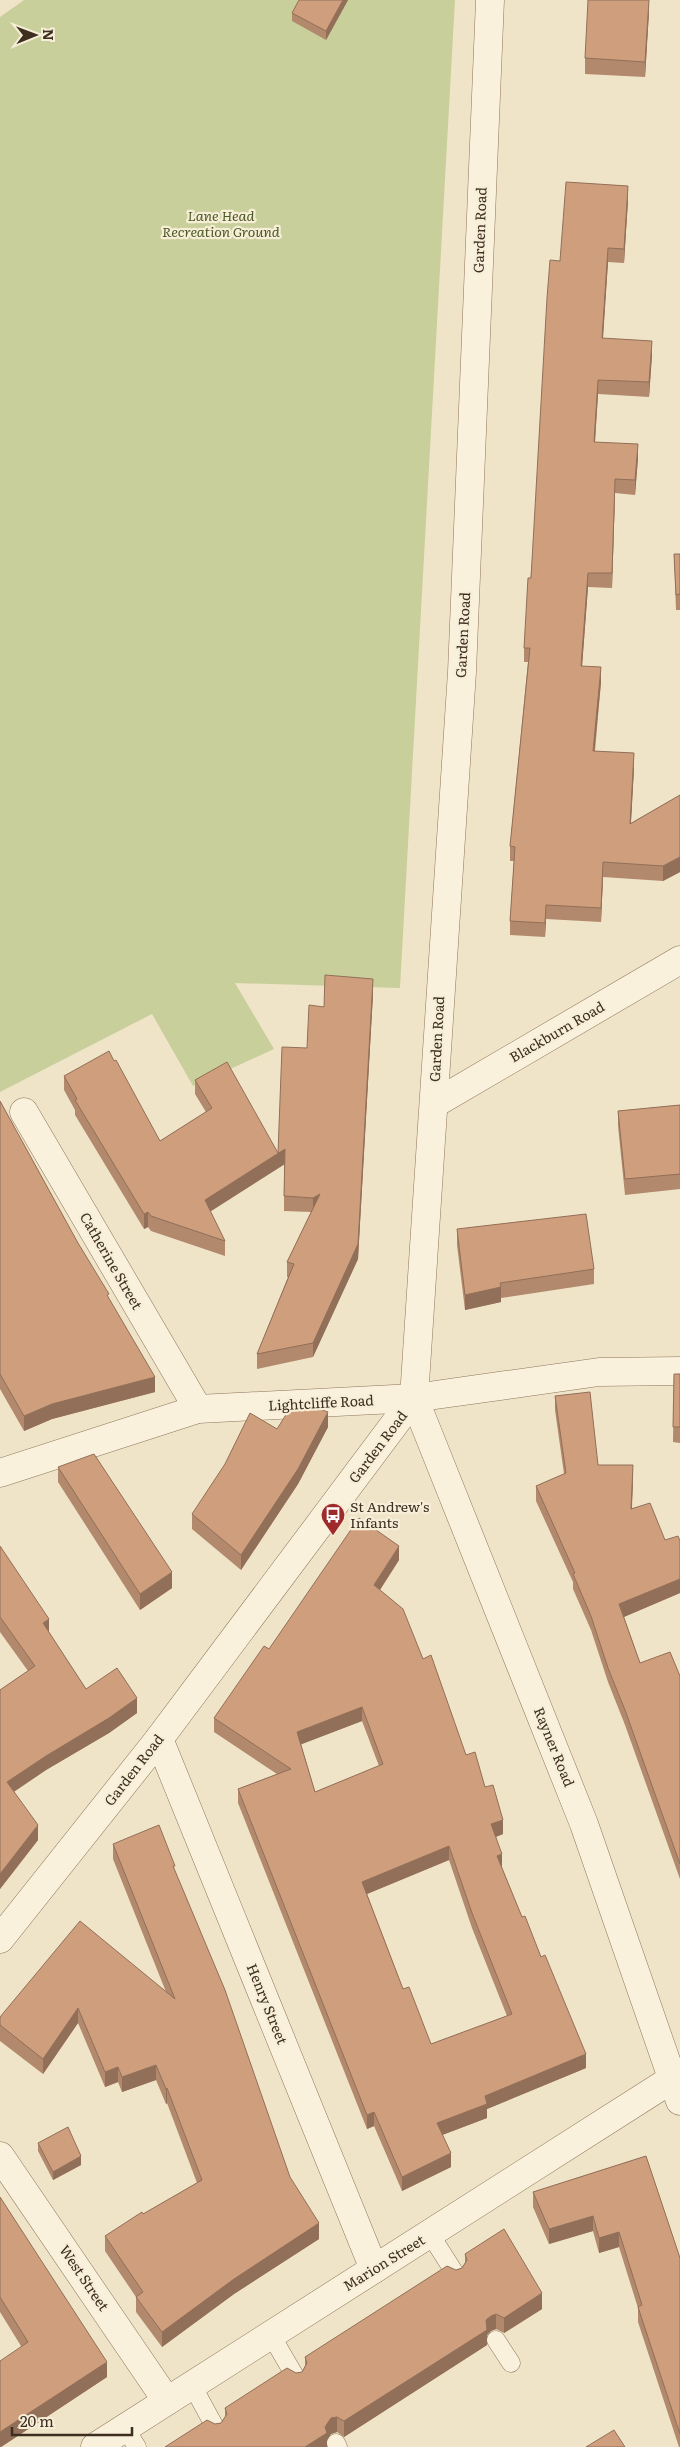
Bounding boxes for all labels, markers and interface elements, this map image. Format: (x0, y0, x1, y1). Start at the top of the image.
north arrow (10, 10, 60, 60)
text: N (39, 29, 59, 41)
street label: Garden Road (468, 186, 491, 273)
park label: Lane Head Recreation Ground (162, 205, 280, 241)
street label: Garden Road (450, 591, 474, 678)
street label: Garden Road (424, 995, 448, 1082)
street label: Blackburn Road (505, 996, 608, 1066)
street label: Catherine Street (76, 1208, 148, 1313)
street label: Lightcliffe Road (268, 1389, 375, 1415)
street label: Garden Road (343, 1406, 411, 1487)
place label: St Andrew's Infants (350, 1496, 429, 1532)
bus stop icon: St Andrew's Infants (320, 1502, 346, 1536)
street label: Rayner Road (530, 1704, 580, 1790)
street label: Garden Road (99, 1729, 168, 1809)
street label: Henry Street (243, 1960, 293, 2047)
street label: Marion Street (339, 2229, 428, 2295)
street label: West Street (55, 2240, 114, 2315)
scale bar (12, 2404, 132, 2436)
text: 20 m (20, 2409, 54, 2432)

